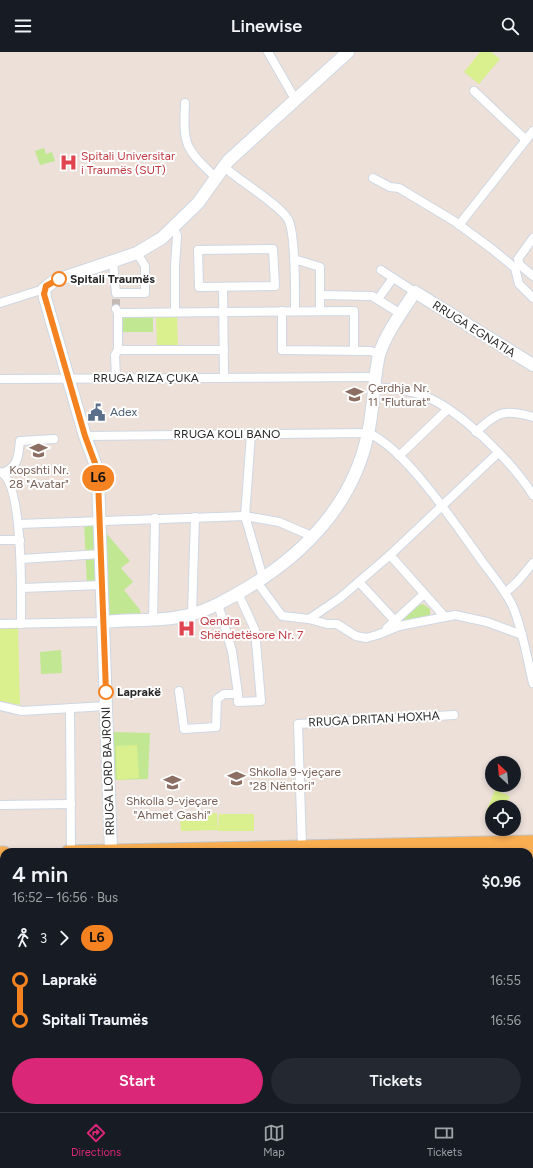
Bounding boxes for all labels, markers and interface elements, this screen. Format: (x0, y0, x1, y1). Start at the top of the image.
icon: menu (12, 15, 34, 37)
text: Linewise (231, 15, 302, 37)
icon: search (499, 15, 521, 37)
place label: Spitali Universitar i Traumës (SUT) (81, 149, 175, 177)
hospital icon: Spitali Universitar i Traumës (SUT) (58, 153, 78, 173)
marker: Spitali Traumës (51, 271, 67, 287)
place label: Spitali Traumës (70, 272, 155, 286)
street label: RRUGA EGNATIA (430, 298, 518, 360)
street label: RRUGA RIZA ÇUKA (93, 371, 199, 385)
place label: Çerdhja Nr. 11 "Fluturat" (368, 381, 431, 409)
school or university icon: Çerdhja Nr. 11 "Fluturat" (345, 385, 365, 405)
public building icon: Adex (87, 402, 107, 422)
place label: Adex (110, 405, 138, 419)
street label: RRUGA KOLI BANO (174, 427, 280, 441)
school or university icon: Kopshti Nr. 28 "Avatar" (29, 441, 49, 461)
place label: Kopshti Nr. 28 "Avatar" (9, 463, 69, 491)
line badge: L6 (80, 465, 116, 491)
text: L6 (90, 469, 106, 486)
place label: Qendra Shëndetësore Nr. 7 (200, 614, 304, 642)
hospital icon: Qendra Shëndetësore Nr. 7 (177, 618, 197, 638)
marker: Laprakë (98, 684, 114, 700)
place label: Laprakë (117, 685, 161, 699)
street label: RRUGA LORD BAJRONI (99, 706, 117, 836)
street label: RRUGA DRITAN HOXHA (308, 709, 440, 729)
north arrow (485, 756, 521, 792)
map controls (485, 756, 521, 836)
place label: Shkolla 9-vjeçare "28 Nëntori" (249, 765, 342, 793)
school or university icon: Shkolla 9-vjeçare "28 Nëntori" (226, 769, 246, 789)
school or university icon: Shkolla 9-vjeçare "Ahmet Gashi" (162, 772, 182, 792)
place label: Shkolla 9-vjeçare "Ahmet Gashi" (126, 794, 219, 822)
button: locate (485, 800, 521, 836)
text: 4 min (12, 861, 68, 888)
text: $0.96 (482, 873, 521, 891)
text: 16:52 – 16:56 · Bus (12, 890, 118, 905)
icon: walk (12, 927, 34, 949)
icon: forward (53, 927, 75, 949)
text: L6 (89, 929, 105, 946)
text: 3 (40, 931, 47, 946)
text: Laprakë (42, 971, 97, 989)
text: 16:55 (490, 973, 521, 988)
text: Spitali Traumës (42, 1011, 148, 1029)
text: 16:56 (490, 1013, 521, 1028)
button: Start (12, 1058, 263, 1104)
button: Tickets (271, 1058, 521, 1104)
tab: Directions (71, 1122, 121, 1159)
tab: Map (263, 1122, 285, 1159)
tab: Tickets (427, 1122, 462, 1159)

